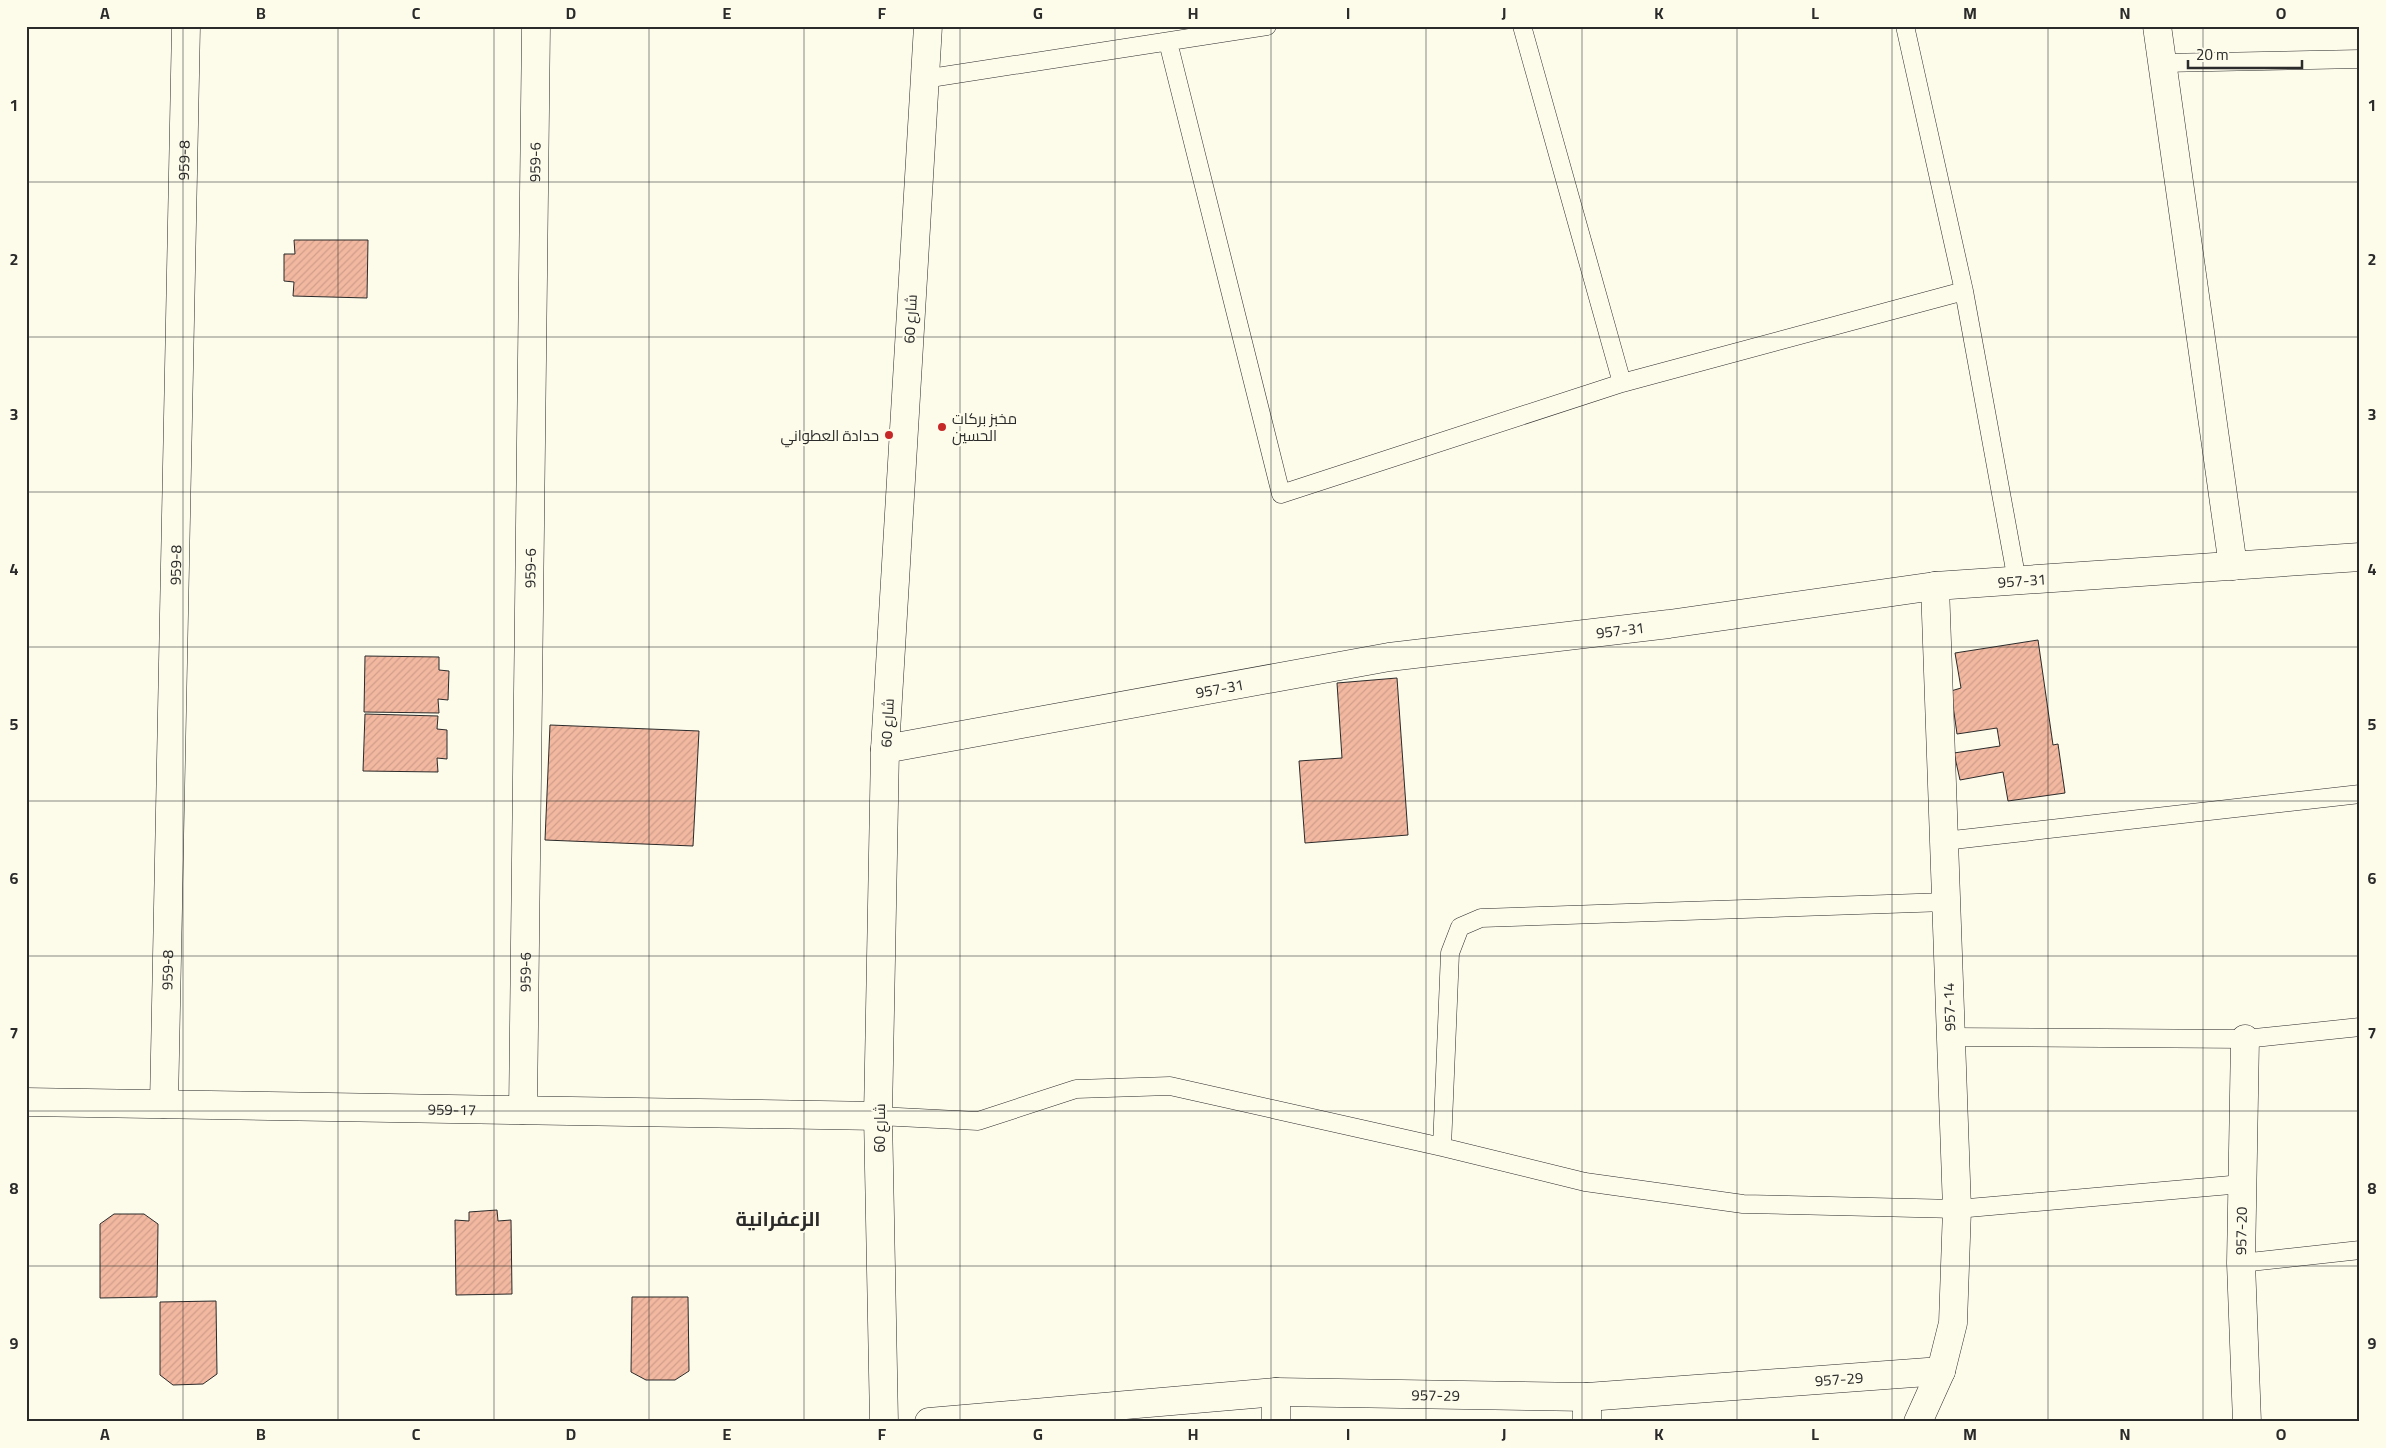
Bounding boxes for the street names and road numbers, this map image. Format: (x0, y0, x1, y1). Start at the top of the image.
street label: 959-8 (168, 140, 198, 181)
street label: 959-6 (520, 142, 549, 182)
street label: شارع 60 (894, 294, 926, 344)
street label: 959-8 (160, 545, 190, 585)
street label: 959-6 (515, 548, 544, 588)
street label: 957-31 (1997, 564, 2047, 596)
street label: 957-31 (1594, 613, 1646, 647)
street label: 957-31 (1193, 669, 1246, 707)
street label: شارع 60 (871, 698, 903, 748)
street label: 959-8 (152, 950, 182, 990)
street label: 959-6 (510, 952, 539, 992)
street label: 957-14 (1934, 982, 1964, 1032)
street label: 959-17 (427, 1094, 476, 1124)
street label: شارع 60 (865, 1103, 894, 1153)
street label: 957-20 (2226, 1206, 2256, 1256)
street label: 957-29 (1814, 1362, 1864, 1395)
street label: 957-29 (1411, 1380, 1460, 1409)

